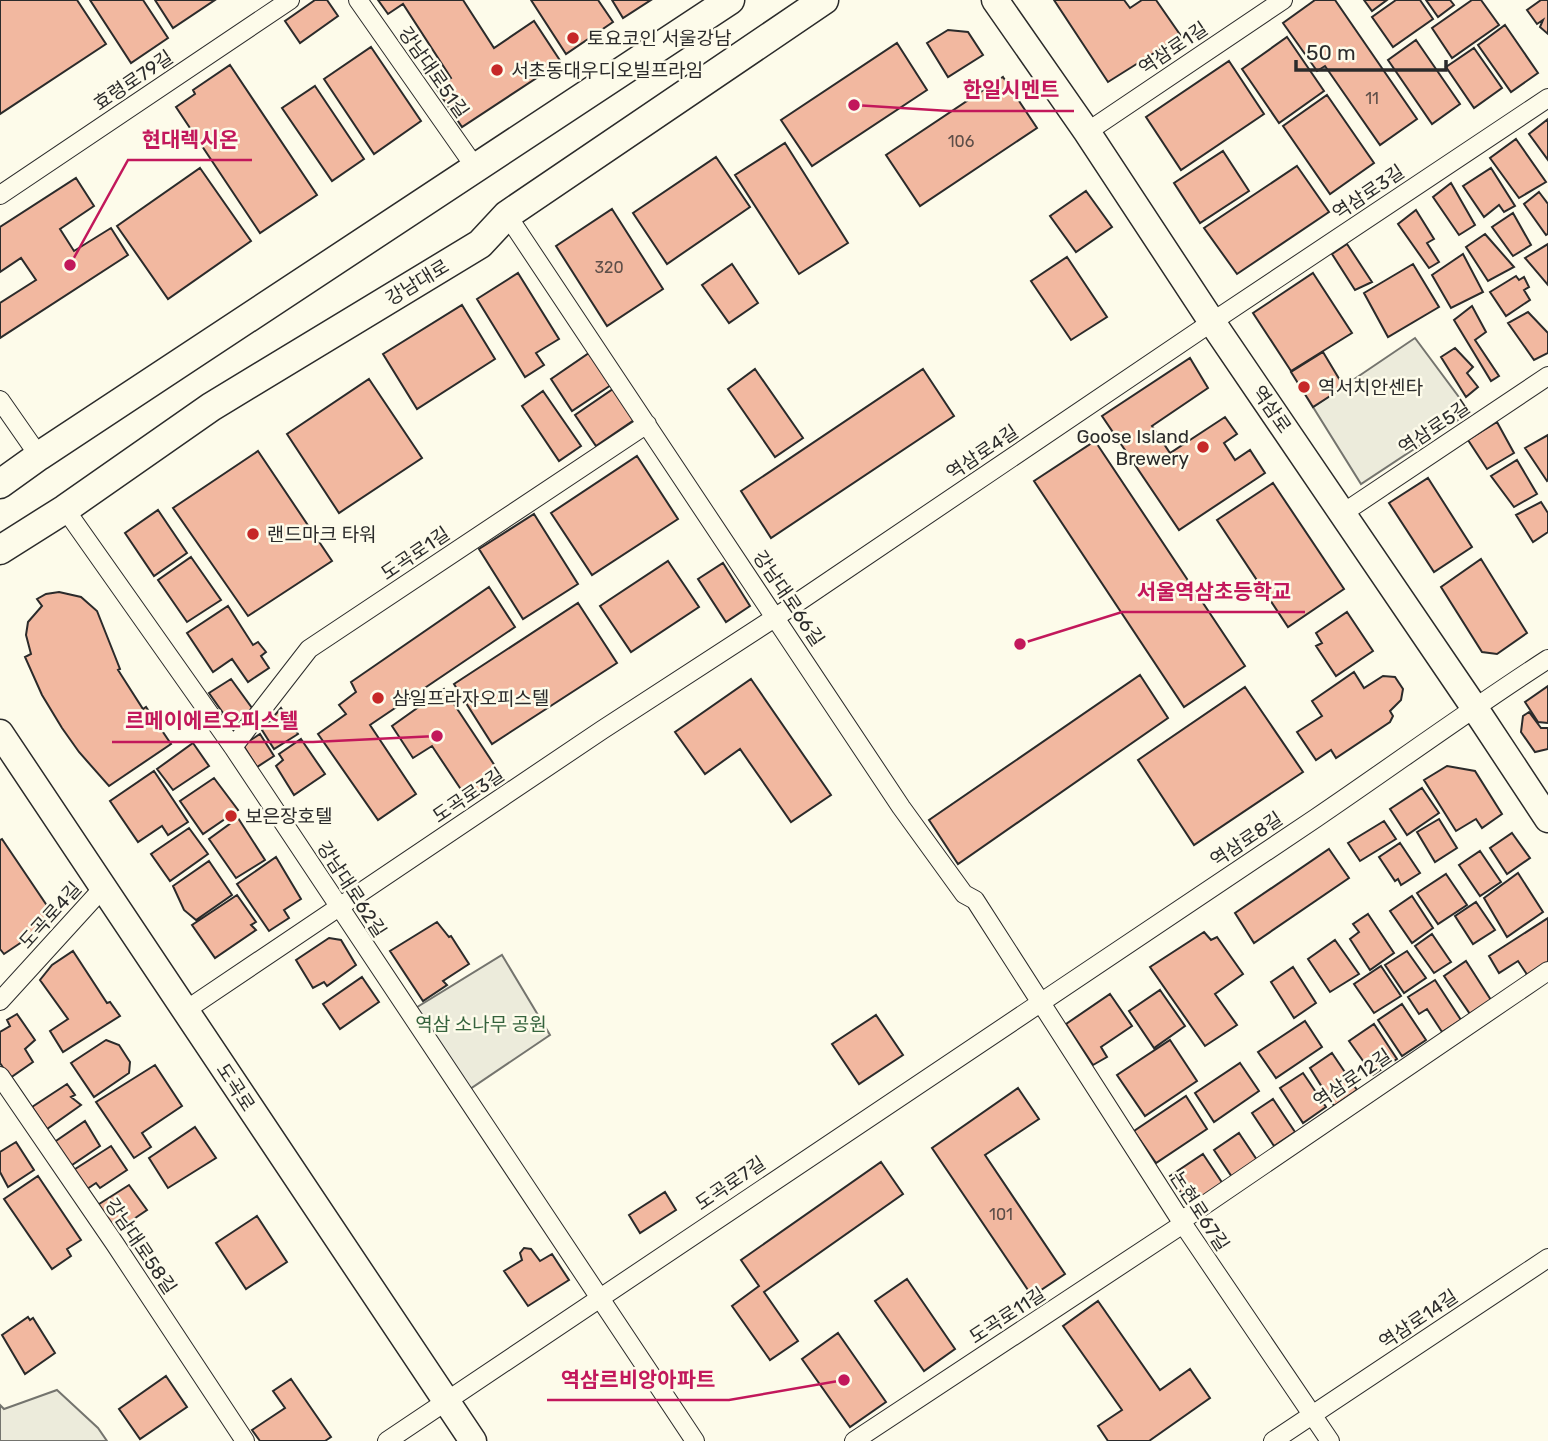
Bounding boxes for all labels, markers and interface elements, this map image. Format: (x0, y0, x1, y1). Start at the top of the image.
street label: 역삼로1길 (1134, 17, 1212, 80)
street label: 강남대로51길 (394, 22, 474, 123)
place label: 토요코인 서울강남 (587, 27, 732, 50)
scale bar (1296, 28, 1446, 72)
marker: 토요코인 서울강남 (565, 30, 581, 46)
text: 50 m (1306, 40, 1356, 65)
street label: 효령로79길 (89, 45, 177, 115)
place label: 서초동대우디오빌프라임 (511, 59, 703, 82)
marker: 서초동대우디오빌프라임 (489, 62, 505, 78)
callout: 한일시멘트 (949, 69, 1074, 111)
text: 한일시멘트 (963, 77, 1059, 102)
house number: 11 (1365, 89, 1379, 108)
callout: 현대렉시온 (128, 118, 252, 160)
text: 현대렉시온 (142, 127, 238, 152)
house number: 106 (948, 132, 975, 151)
street label: 역삼로3길 (1328, 160, 1408, 225)
street label: 강남대로 (381, 255, 453, 310)
house number: 320 (594, 258, 624, 277)
place label: 역서치안센타 (1318, 376, 1423, 399)
marker: 역서치안센타 (1296, 379, 1312, 395)
street label: 역삼로 (1247, 381, 1296, 437)
street label: 역삼로5길 (1394, 395, 1474, 460)
street label: 역삼로4길 (942, 420, 1023, 485)
place label: Goose Island Brewery (1076, 425, 1189, 470)
marker: Goose Island Brewery (1195, 439, 1211, 455)
street label: 도곡로1길 (376, 522, 454, 585)
place label: 랜드마크 타워 (267, 523, 377, 546)
marker: 랜드마크 타워 (245, 526, 261, 542)
street label: 강남대로66길 (748, 546, 829, 650)
callout: 서울역삼초등학교 (1122, 570, 1305, 612)
text: 서울역삼초등학교 (1137, 579, 1291, 604)
place label: 삼일프라자오피스텔 (392, 687, 549, 710)
marker: 삼일프라자오피스텔 (370, 690, 386, 706)
callout: 르메이에르오피스텔 (112, 700, 313, 742)
text: 르메이에르오피스텔 (125, 708, 299, 733)
street label: 도곡로3길 (428, 763, 508, 828)
place label: 보은장호텔 (245, 805, 332, 828)
street label: 역삼로8길 (1206, 807, 1287, 872)
marker: 보은장호텔 (223, 808, 239, 824)
street label: 강남대로62길 (312, 837, 391, 942)
street label: 도곡로4길 (14, 877, 86, 953)
park label: 역삼 소나무 공원 (415, 1013, 547, 1036)
street label: 역삼로12길 (1309, 1044, 1396, 1113)
street label: 도곡로 (212, 1059, 260, 1116)
street label: 도곡로7길 (691, 1152, 770, 1215)
street label: 논현로67길 (1165, 1167, 1234, 1256)
street label: 강남대로58길 (100, 1194, 181, 1299)
house number: 101 (989, 1205, 1013, 1224)
street label: 도곡로11길 (965, 1282, 1050, 1349)
street label: 역삼로14길 (1375, 1285, 1462, 1354)
callout: 역삼르비앙아파트 (547, 1358, 729, 1400)
text: 역삼르비앙아파트 (561, 1367, 715, 1392)

